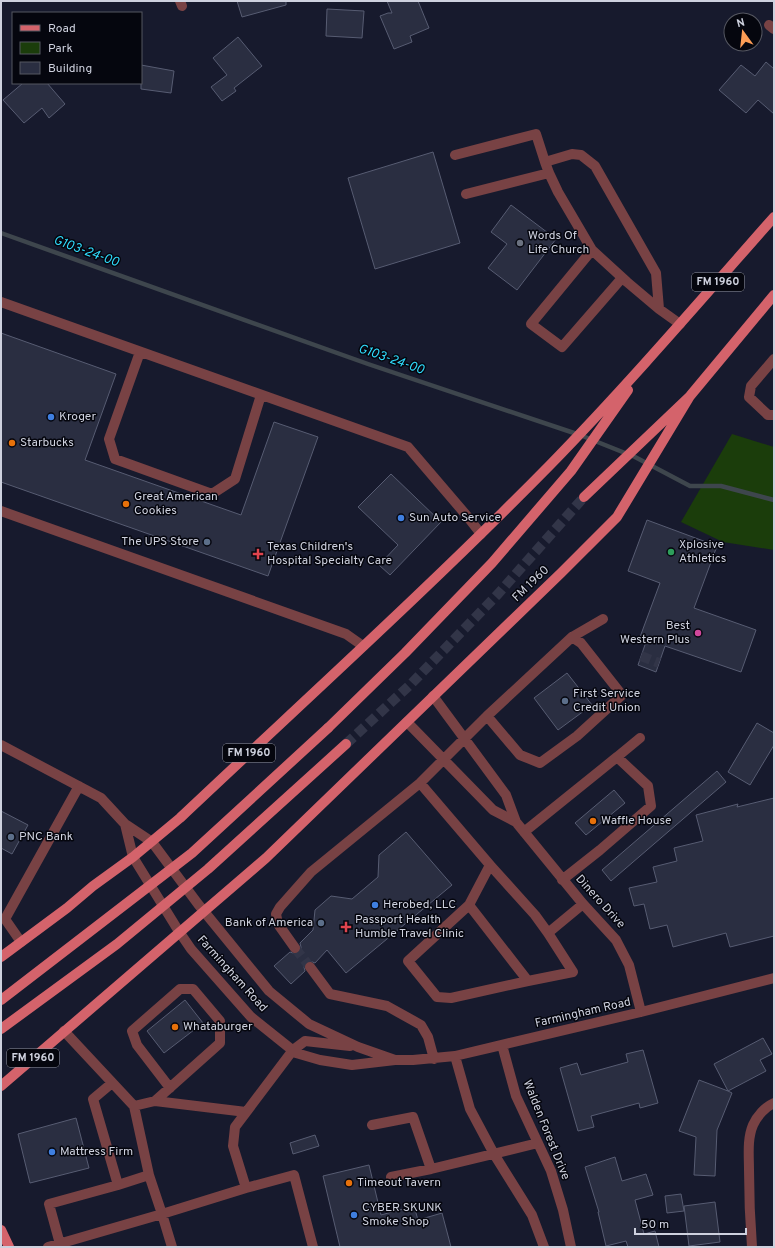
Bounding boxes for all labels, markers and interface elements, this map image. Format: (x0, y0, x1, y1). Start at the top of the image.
legend (12, 12, 142, 84)
north arrow (723, 12, 763, 52)
text: N (735, 16, 746, 31)
text: Road (48, 21, 76, 37)
text: Park (48, 41, 73, 57)
text: Building (48, 61, 92, 77)
place label: Words Of Life Church (528, 228, 589, 258)
water label: G103-24-00 (51, 233, 121, 271)
marker: Words Of Life Church (515, 238, 525, 248)
road number: FM 1960 (692, 273, 744, 291)
water label: G103-24-00 (356, 341, 426, 379)
place label: Kroger (59, 409, 96, 425)
marker: Kroger (46, 412, 56, 422)
place label: Starbucks (20, 435, 74, 451)
marker: Starbucks (7, 438, 17, 448)
place label: Great American Cookies (134, 489, 218, 519)
marker: Great American Cookies (121, 499, 131, 509)
place label: Sun Auto Service (409, 510, 501, 526)
marker: Sun Auto Service (396, 513, 406, 523)
place label: The UPS Store (121, 534, 199, 550)
marker: The UPS Store (202, 537, 212, 547)
place label: Xplosive Athletics (679, 537, 726, 567)
place label: Texas Children's Hospital Specialty Care (267, 539, 392, 569)
marker: Xplosive Athletics (666, 547, 676, 557)
marker: Texas Children's Hospital Specialty Care (252, 548, 264, 560)
street label: FM 1960 (509, 562, 553, 606)
place label: Best Western Plus (620, 618, 690, 648)
marker: Best Western Plus (693, 628, 703, 638)
place label: First Service Credit Union (573, 686, 640, 716)
marker: First Service Credit Union (560, 696, 570, 706)
road number: FM 1960 (223, 744, 275, 762)
place label: Waffle House (601, 813, 671, 829)
marker: Waffle House (588, 816, 598, 826)
place label: PNC Bank (19, 829, 73, 845)
marker: PNC Bank (6, 832, 16, 842)
street label: Dinero Drive (572, 872, 628, 932)
place label: Herobed, LLC (383, 897, 456, 913)
marker: Herobed, LLC (370, 900, 380, 910)
place label: Passport Health Humble Travel Clinic (355, 912, 464, 942)
place label: Bank of America (225, 915, 313, 931)
marker: Bank of America (316, 918, 326, 928)
marker: Passport Health Humble Travel Clinic (340, 921, 352, 933)
street label: Farmingham Road (193, 932, 271, 1016)
street label: Farmingham Road (534, 994, 632, 1032)
place label: Whataburger (183, 1019, 253, 1035)
marker: Whataburger (170, 1022, 180, 1032)
road number: FM 1960 (7, 1049, 59, 1067)
street label: Walden Forest Drive (519, 1078, 573, 1182)
place label: Mattress Firm (60, 1144, 133, 1160)
marker: Mattress Firm (47, 1147, 57, 1157)
place label: Timeout Tavern (357, 1175, 441, 1191)
marker: Timeout Tavern (344, 1178, 354, 1188)
place label: CYBER SKUNK Smoke Shop (362, 1200, 442, 1230)
marker: CYBER SKUNK Smoke Shop (349, 1210, 359, 1220)
scale bar (635, 1210, 746, 1236)
text: 50 m (641, 1217, 669, 1233)

